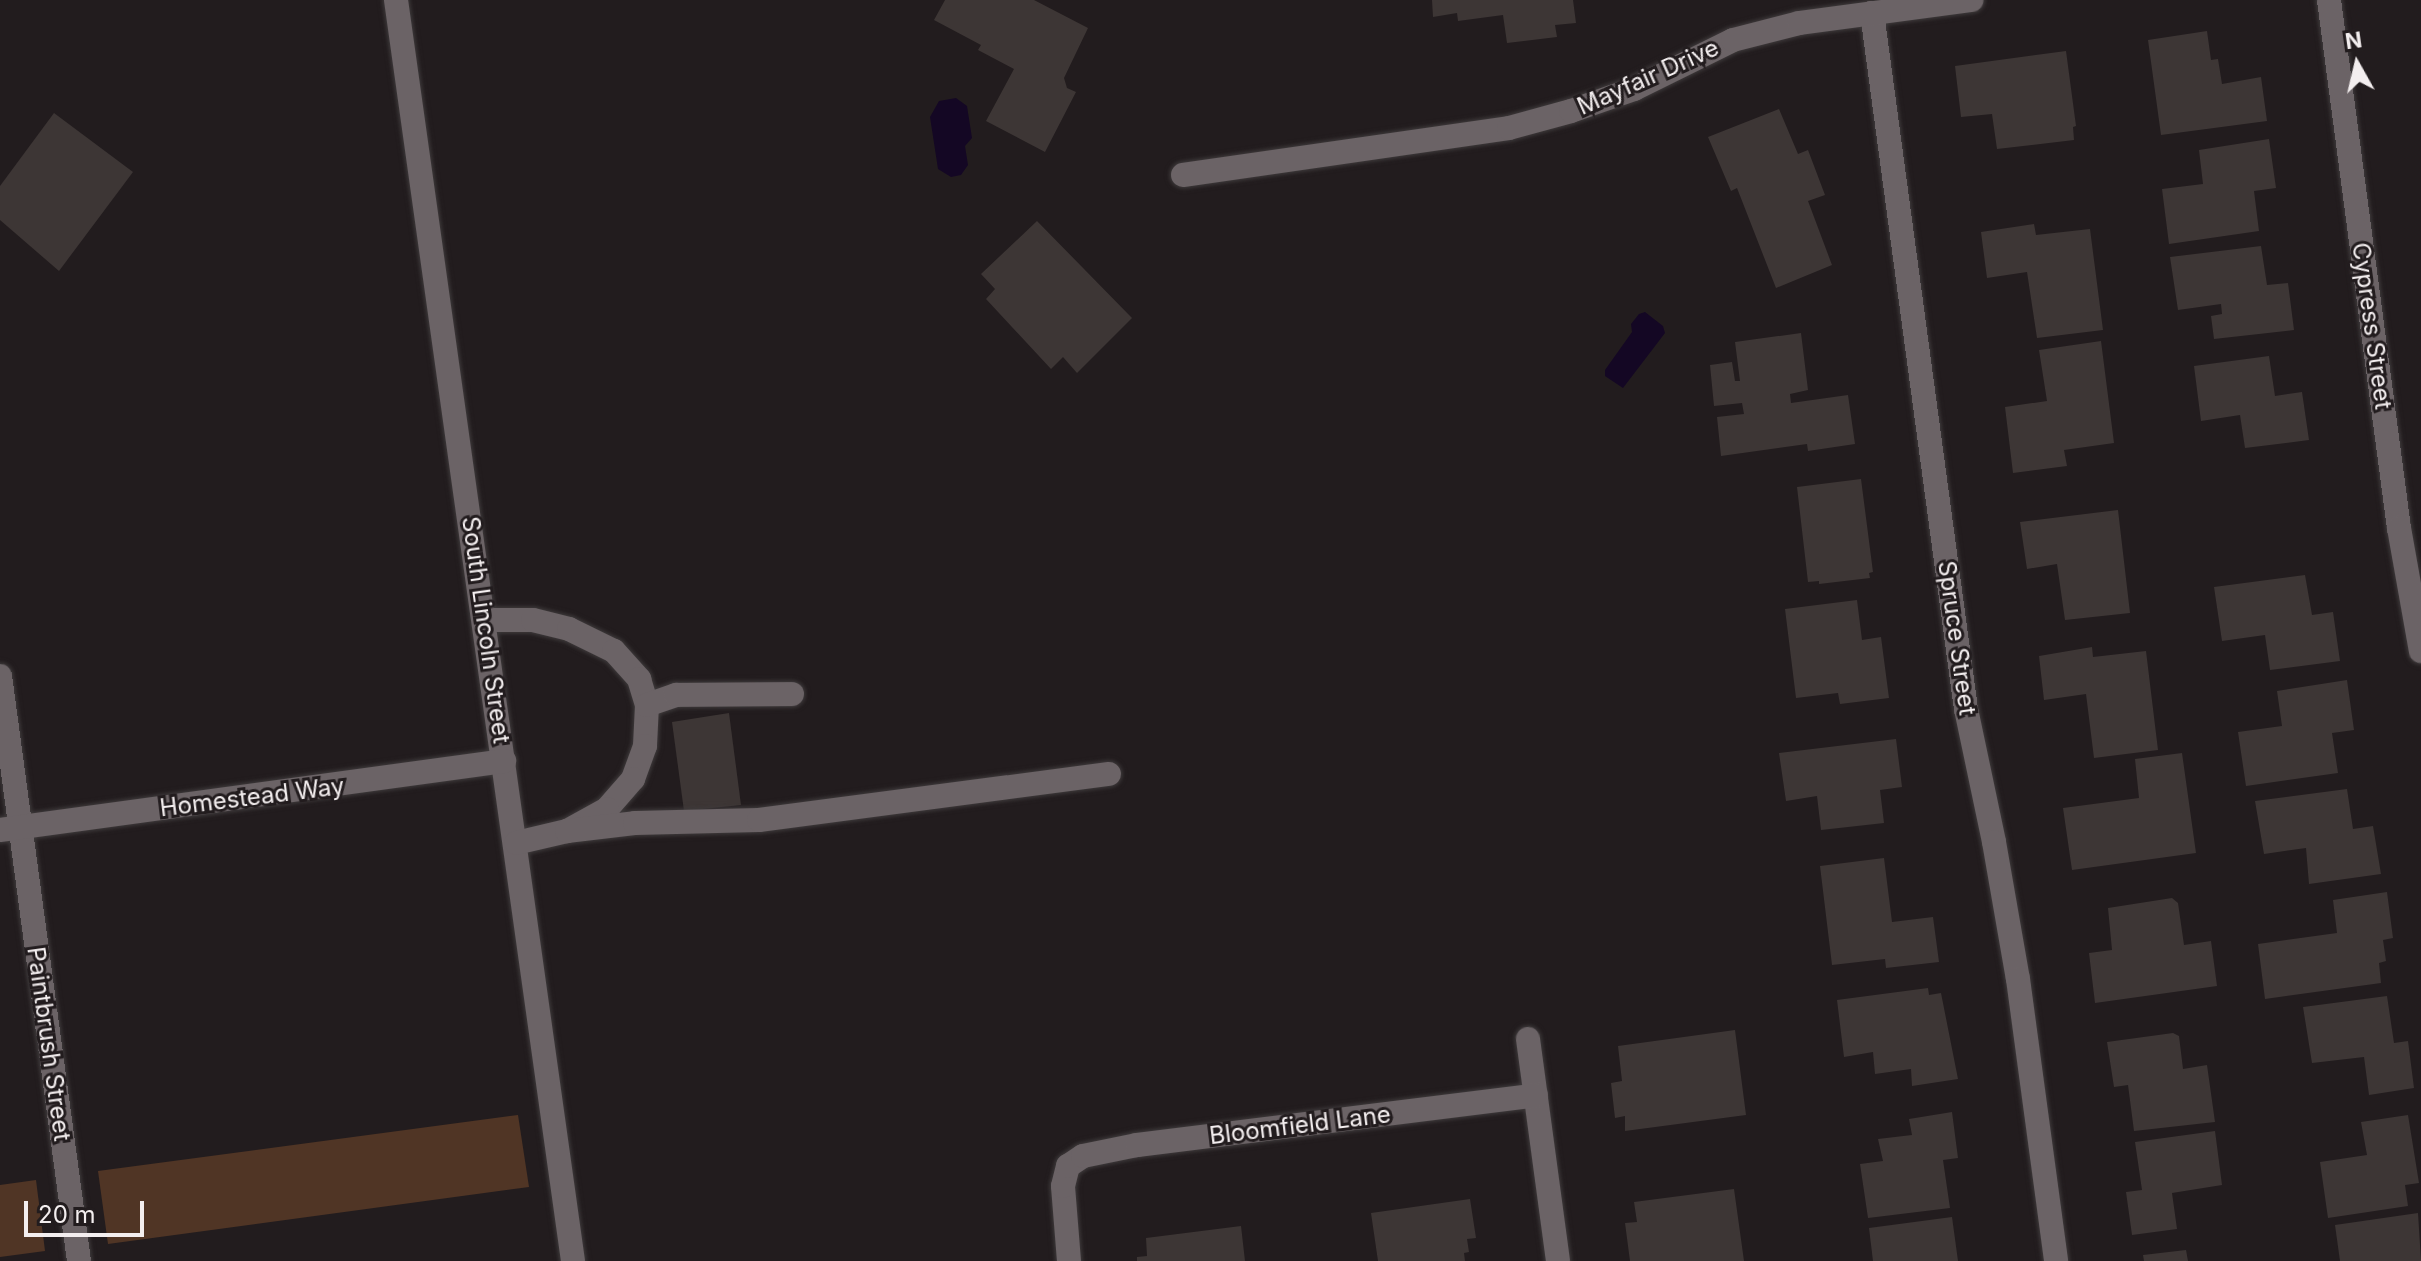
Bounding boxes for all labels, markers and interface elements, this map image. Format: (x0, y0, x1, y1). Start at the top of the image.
north arrow (2317, 24, 2397, 104)
text: N (2344, 26, 2364, 54)
street label: Mayfair Drive (1573, 33, 1723, 121)
street label: Cypress Street (2346, 241, 2398, 411)
street label: South Lincoln Street (456, 515, 516, 745)
street label: Spruce Street (1932, 559, 1982, 717)
street label: Homestead Way (158, 771, 346, 823)
street label: Paintbrush Street (21, 945, 77, 1143)
street label: Bloomfield Lane (1208, 1100, 1392, 1150)
scale bar (28, 1185, 148, 1235)
text: 20 m (38, 1200, 96, 1229)

